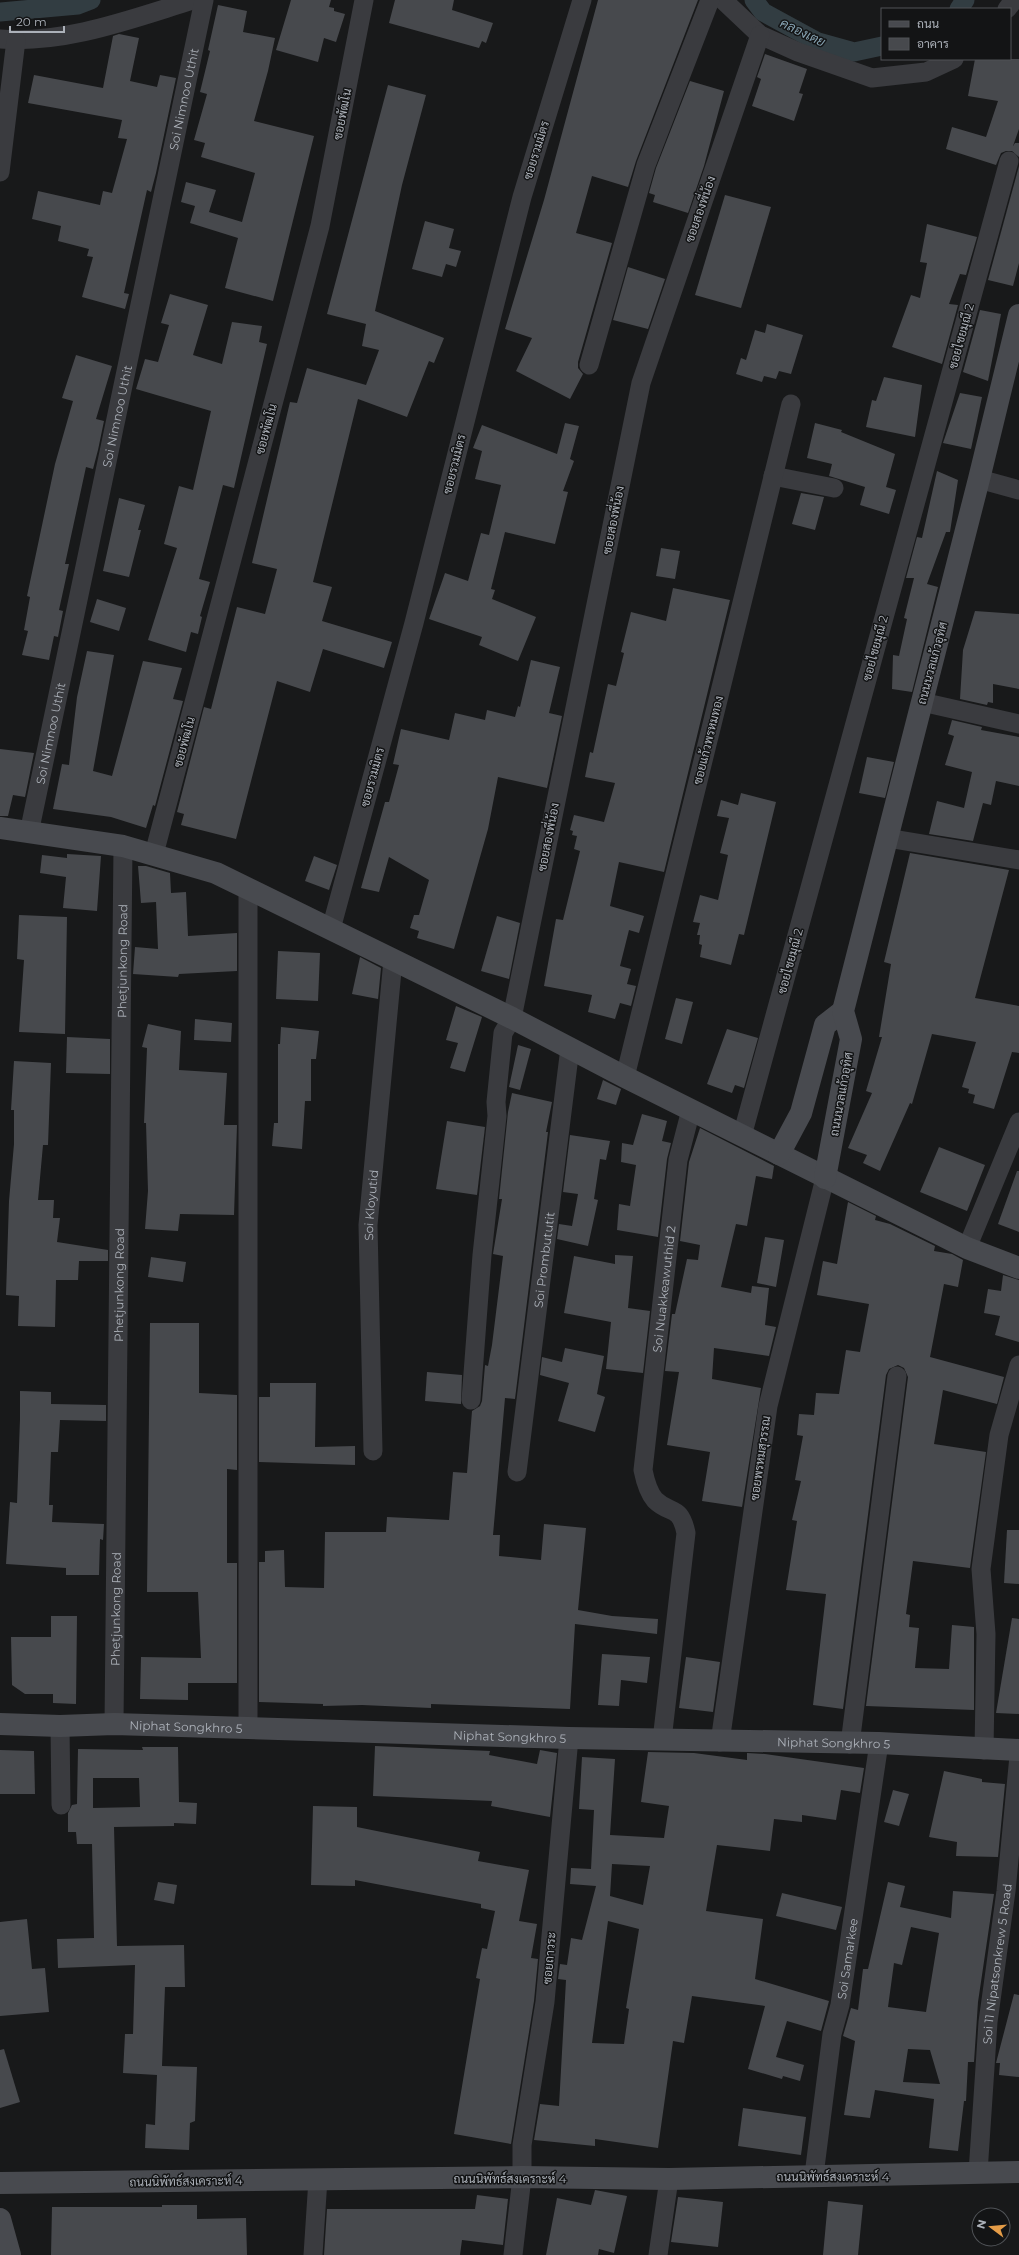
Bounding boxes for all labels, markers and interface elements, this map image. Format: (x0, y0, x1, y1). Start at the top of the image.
scale bar (10, 8, 64, 34)
legend (881, 8, 1011, 60)
text: 20 m (16, 14, 47, 29)
water label: คลองเตย (778, 14, 829, 50)
text: ถนน (917, 16, 940, 31)
text: อาคาร (917, 36, 949, 51)
street label: Soi Nimnoo Uthit (165, 47, 201, 151)
street label: ซอยพัฒโน (330, 87, 354, 141)
street label: ซอยรวมมิตร (520, 118, 552, 181)
street label: ซอยสองพี่น้อง (679, 173, 718, 244)
street label: ซอยไชยมุณี 2 (945, 301, 979, 371)
street label: Soi Nimnoo Uthit (99, 364, 135, 468)
street label: ซอยพัฒโน (252, 402, 280, 456)
street label: ซอยรวมมิตร (439, 432, 469, 495)
street label: ซอยสองพี่น้อง (596, 484, 627, 556)
street label: ซอยไชยมุณี 2 (859, 613, 893, 683)
street label: ถนนนวลแก้วอุทิศ (914, 620, 952, 707)
street label: Soi Nimnoo Uthit (32, 681, 68, 786)
street label: ซอยแก้วพรหมทอง (690, 694, 726, 786)
street label: ซอยพัฒโน (170, 715, 198, 769)
street label: ซอยรวมมิตร (357, 745, 387, 808)
street label: ซอยสองพี่น้อง (531, 801, 562, 873)
street label: Phetjunkong Road (114, 904, 130, 1018)
street label: ซอยไชยมุณี 2 (774, 926, 808, 996)
street label: ถนนนวลแก้วอุทิศ (826, 1051, 858, 1138)
street label: Soi Kloyutid (360, 1169, 381, 1241)
street label: Soi Prombututit (530, 1211, 557, 1309)
street label: Soi Nuakkeawuthid 2 (649, 1225, 678, 1353)
street label: Phetjunkong Road (110, 1228, 127, 1342)
street label: ซอยพรหมสุวรรณ (747, 1415, 775, 1502)
street label: Phetjunkong Road (107, 1552, 123, 1666)
street label: Niphat Songkhro 5 (129, 1717, 243, 1735)
street label: Niphat Songkhro 5 (453, 1727, 567, 1745)
street label: Niphat Songkhro 5 (777, 1734, 891, 1751)
street label: Soi 11 Nipatsonkrew 5 Road (979, 1883, 1014, 2045)
street label: Soi Samarkee (833, 1917, 860, 2000)
street label: ซอยถาวระ (539, 1931, 559, 1985)
street label: ถนนนิพัทธ์สงเคราะห์ 4 (776, 2169, 890, 2184)
street label: ถนนนิพัทธ์สงเคราะห์ 4 (453, 2171, 567, 2186)
street label: ถนนนิพัทธ์สงเคราะห์ 4 (129, 2173, 243, 2189)
north arrow (971, 2207, 1011, 2247)
text: N (973, 2218, 989, 2230)

